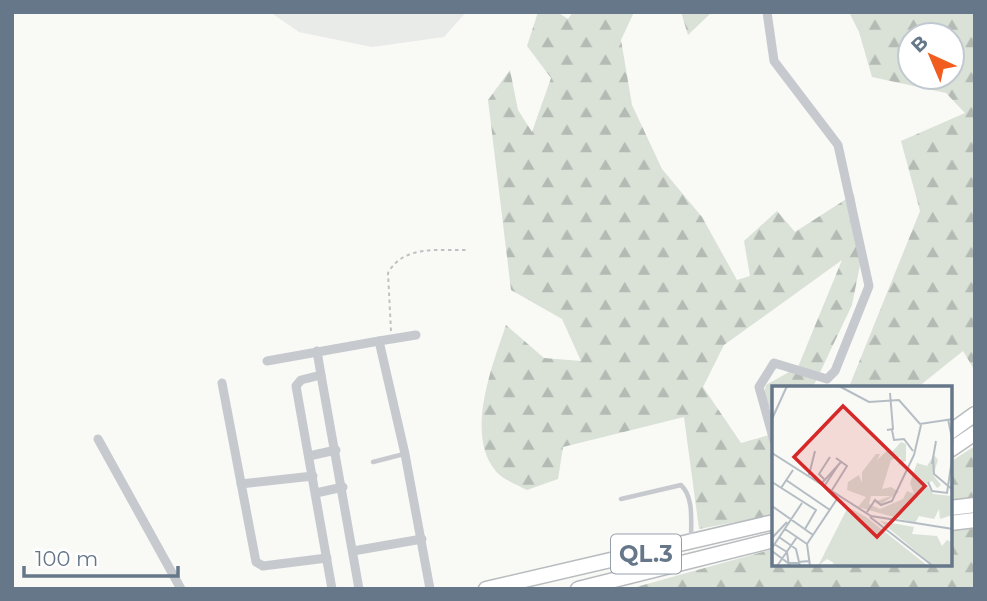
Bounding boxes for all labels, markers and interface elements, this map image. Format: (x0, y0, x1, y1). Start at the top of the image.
north arrow (896, 21, 966, 91)
text: B (906, 31, 933, 57)
inset map (772, 386, 952, 566)
scale bar (24, 534, 178, 578)
road number: QL.3 (611, 534, 681, 574)
text: 100 m (35, 546, 98, 571)

